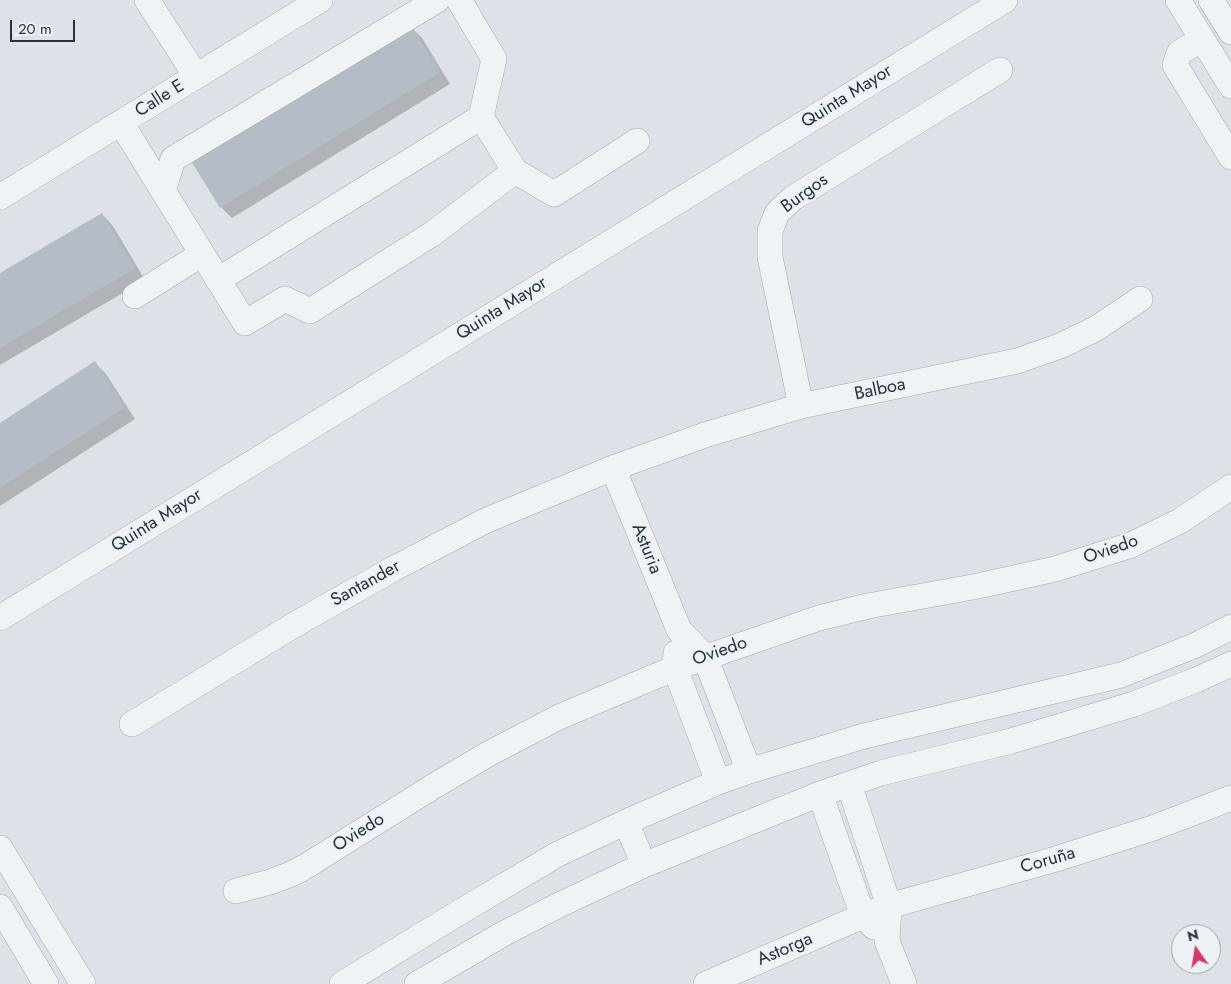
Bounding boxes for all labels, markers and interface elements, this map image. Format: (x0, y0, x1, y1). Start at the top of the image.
scale bar (12, 10, 78, 42)
text: 20 m (18, 18, 52, 40)
street label: Quinta Mayor (798, 61, 896, 133)
street label: Calle E (131, 76, 189, 122)
street label: Burgos (777, 170, 833, 218)
street label: Quinta Mayor (453, 273, 551, 345)
street label: Balboa (853, 374, 907, 406)
street label: Quinta Mayor (108, 485, 206, 557)
street label: Asturia (626, 521, 666, 577)
street label: Oviedo (1081, 531, 1141, 569)
street label: Santander (327, 556, 405, 612)
street label: Oviedo (690, 633, 750, 671)
street label: Oviedo (329, 809, 389, 857)
street label: Coruña (1018, 843, 1078, 879)
north arrow (1171, 924, 1221, 974)
text: N (1185, 924, 1201, 946)
street label: Astorga (754, 929, 816, 971)

